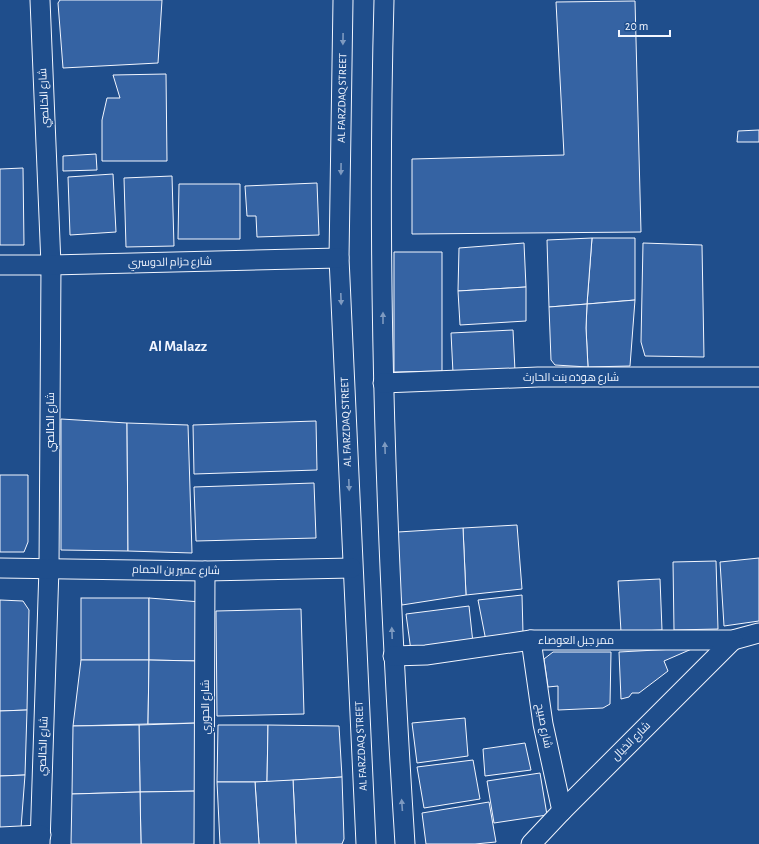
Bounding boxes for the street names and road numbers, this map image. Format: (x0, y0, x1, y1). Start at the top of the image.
street label: AL FARZDAQ STREET (336, 52, 348, 143)
street label: شارع الخالصي (37, 68, 53, 128)
street label: شارع حزام الدوسري (128, 256, 212, 271)
street label: شارع هوذه بنت الحارث (523, 372, 619, 385)
street label: AL FARZDAQ STREET (339, 376, 353, 467)
street label: شارع الخالصي (45, 392, 58, 452)
street label: شارع عمير بن الحمام (132, 564, 220, 578)
street label: ممر جبل العوصاء (538, 635, 614, 647)
street label: شارع الحوري (200, 680, 214, 734)
street label: AL FARZDAQ STREET (353, 700, 369, 791)
street label: شارع صبيح (532, 703, 554, 750)
street label: شارع الخالصي (36, 716, 52, 776)
street label: شارع الخيال (610, 720, 654, 764)

